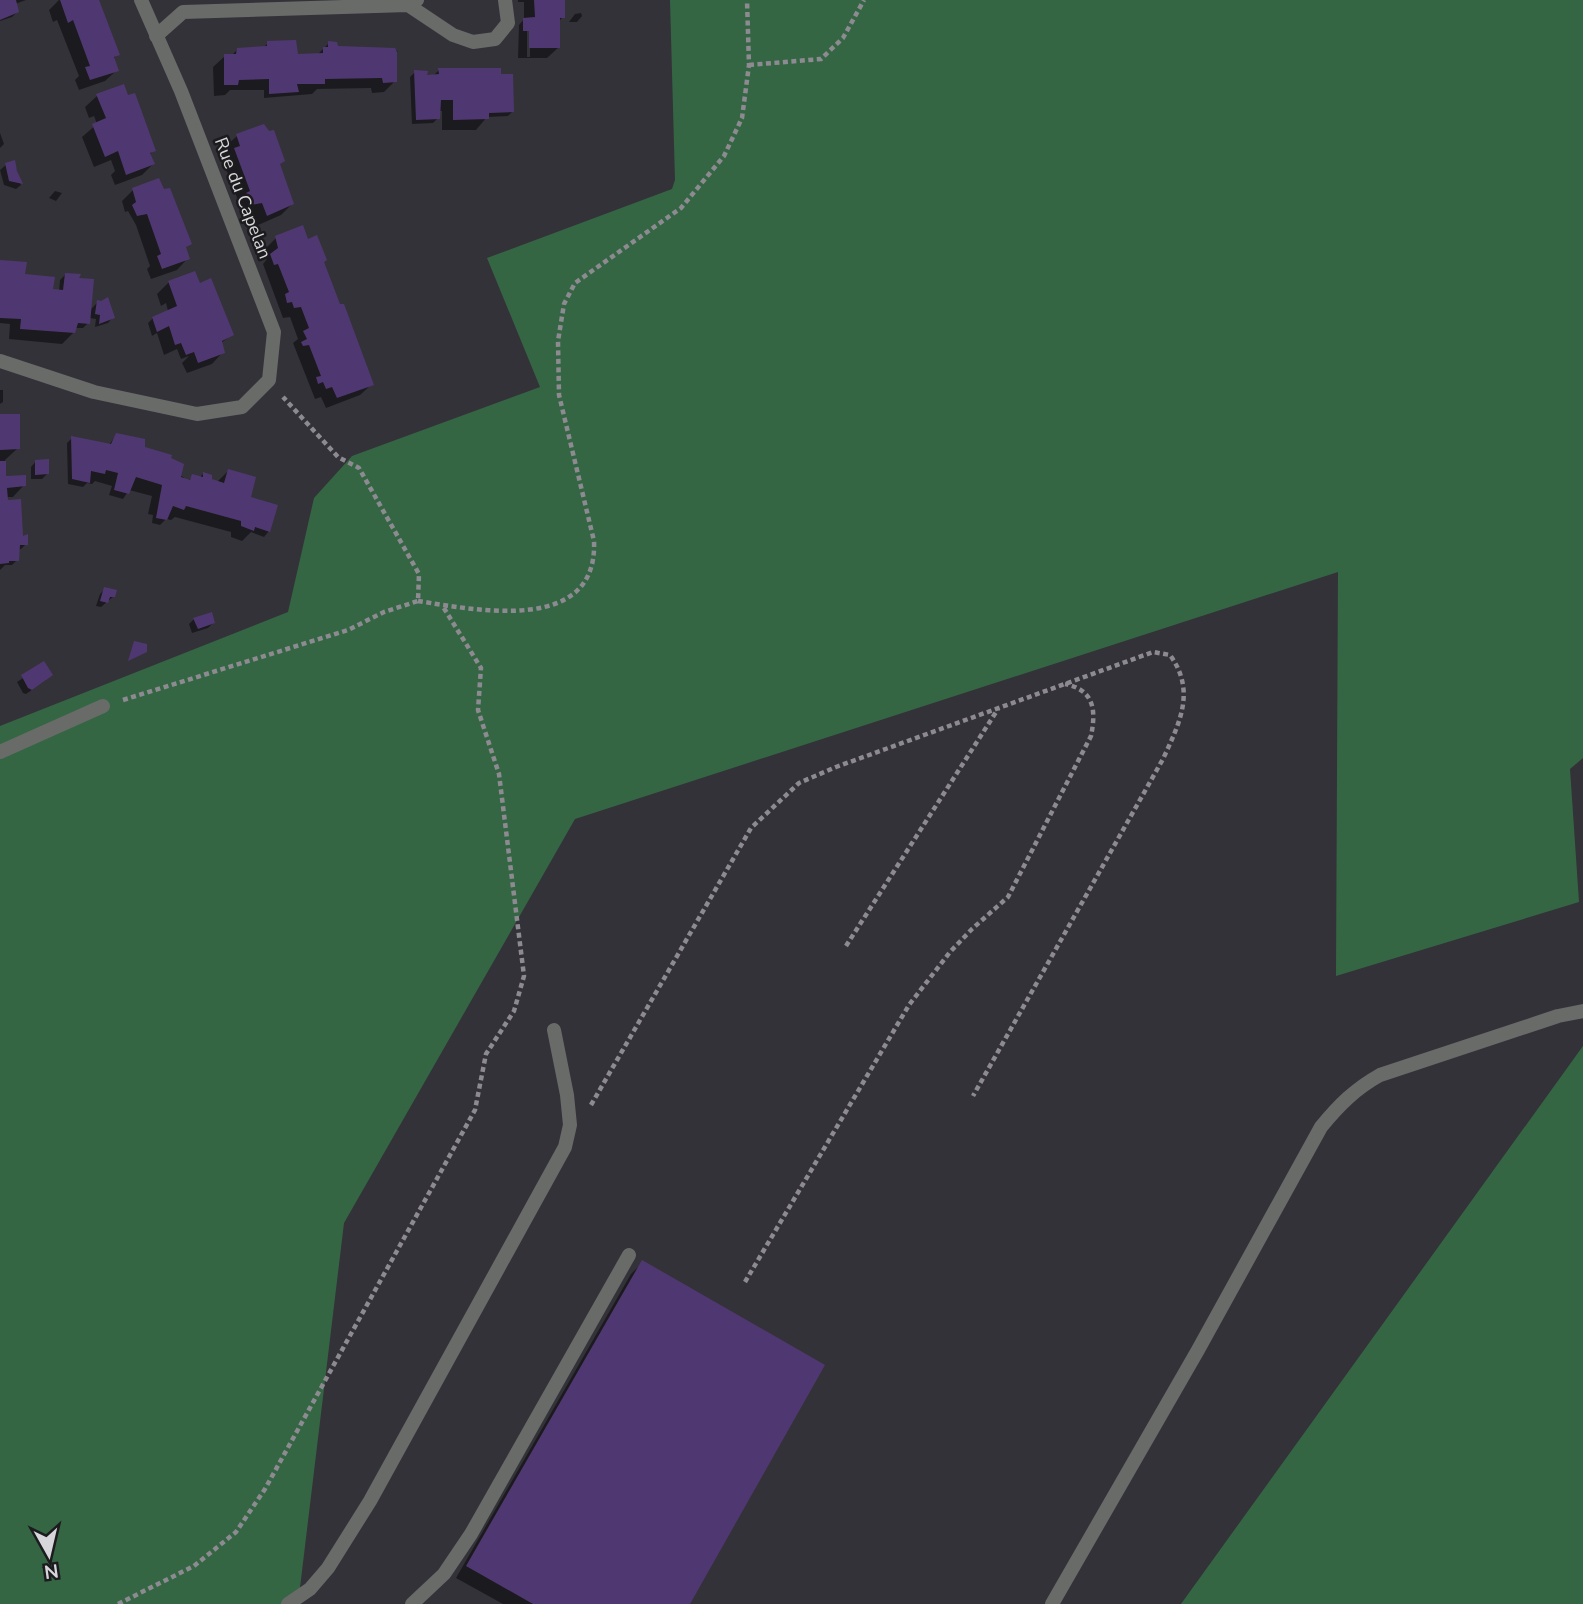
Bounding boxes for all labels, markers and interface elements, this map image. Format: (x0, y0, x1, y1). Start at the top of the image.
street label: Rue du Capelan (209, 134, 277, 262)
north arrow (14, 1520, 84, 1590)
text: N (42, 1557, 60, 1585)

